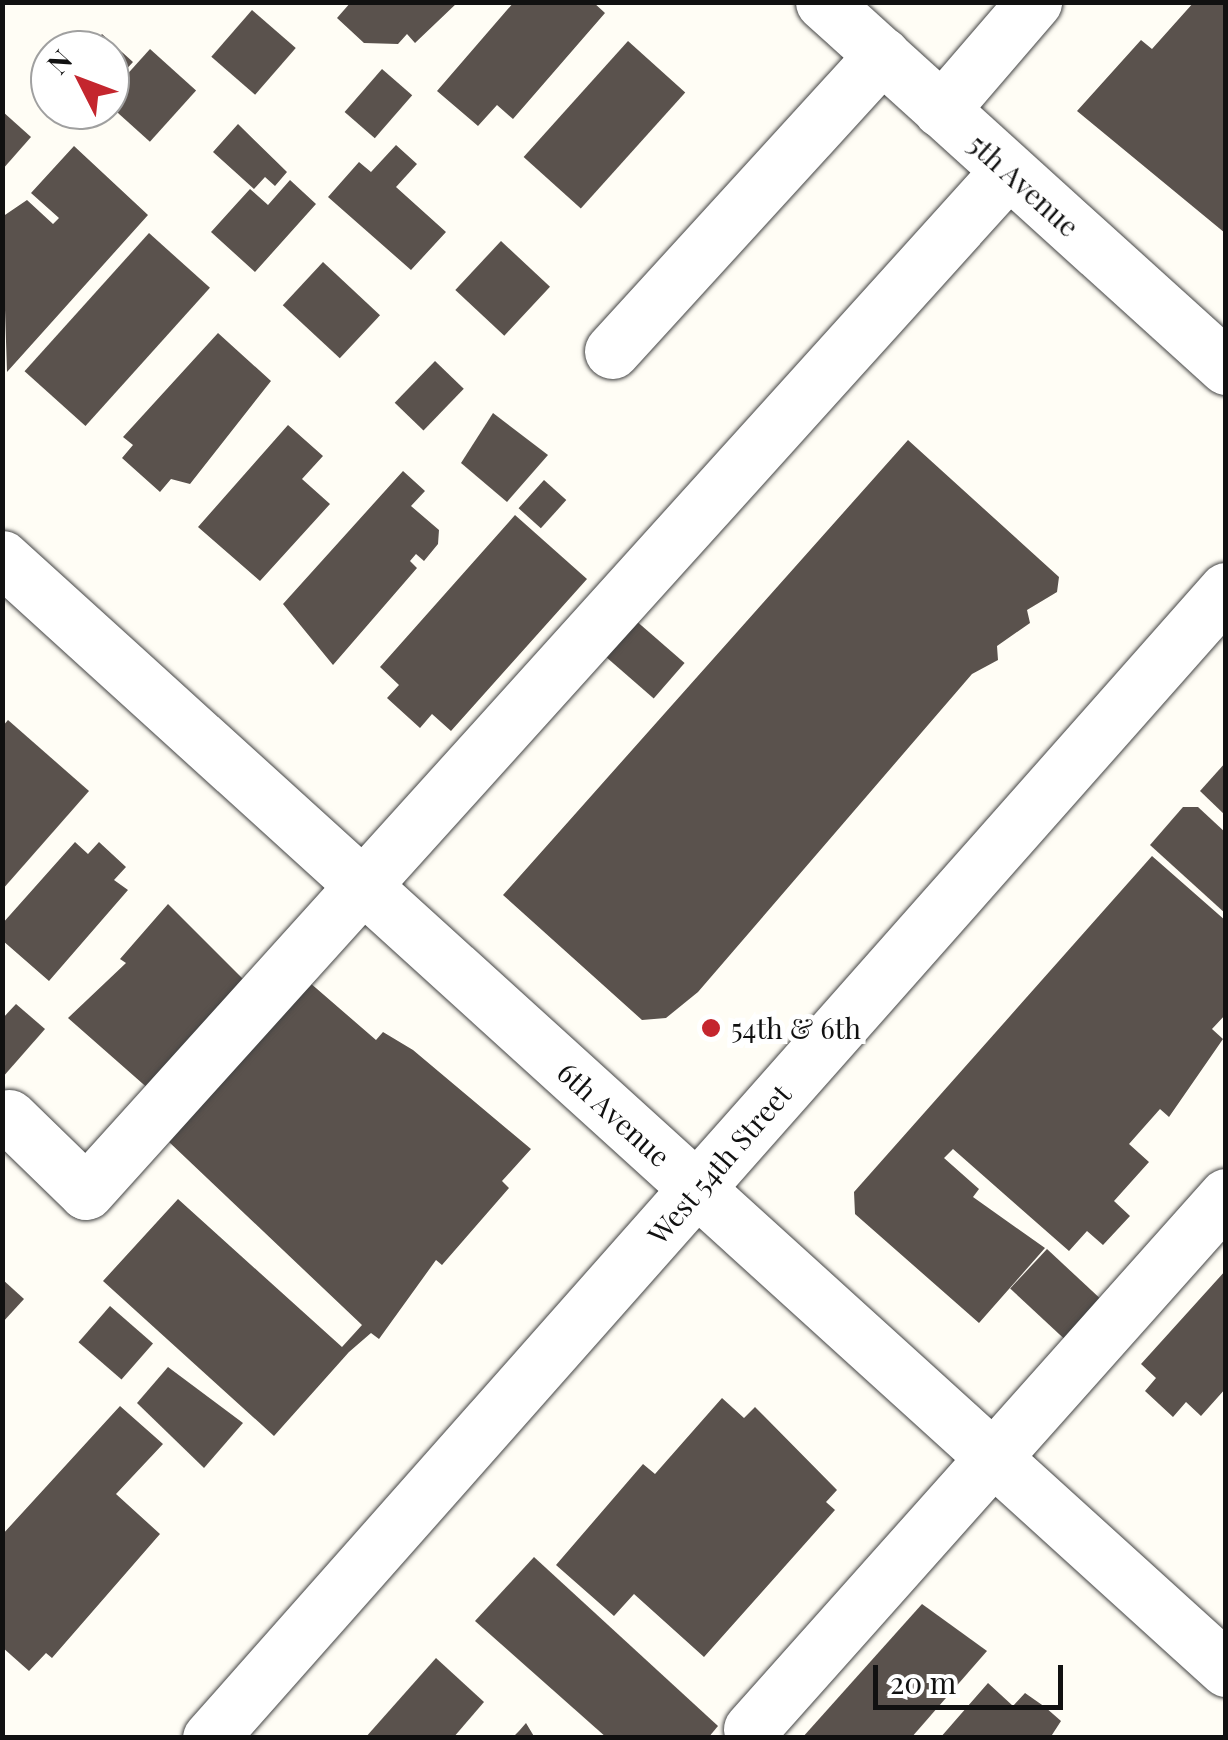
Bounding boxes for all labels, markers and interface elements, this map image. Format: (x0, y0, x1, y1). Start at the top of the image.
north arrow (30, 30, 130, 130)
text: N (38, 41, 79, 81)
street label: 5th Avenue (962, 127, 1086, 243)
place label: 54th & 6th (731, 1011, 861, 1045)
marker: 54th & 6th (700, 1017, 722, 1039)
street label: 6th Avenue (551, 1055, 677, 1173)
street label: West 54th Street (640, 1077, 798, 1251)
scale bar (878, 1645, 1068, 1707)
text: 20 m (890, 1662, 956, 1702)

